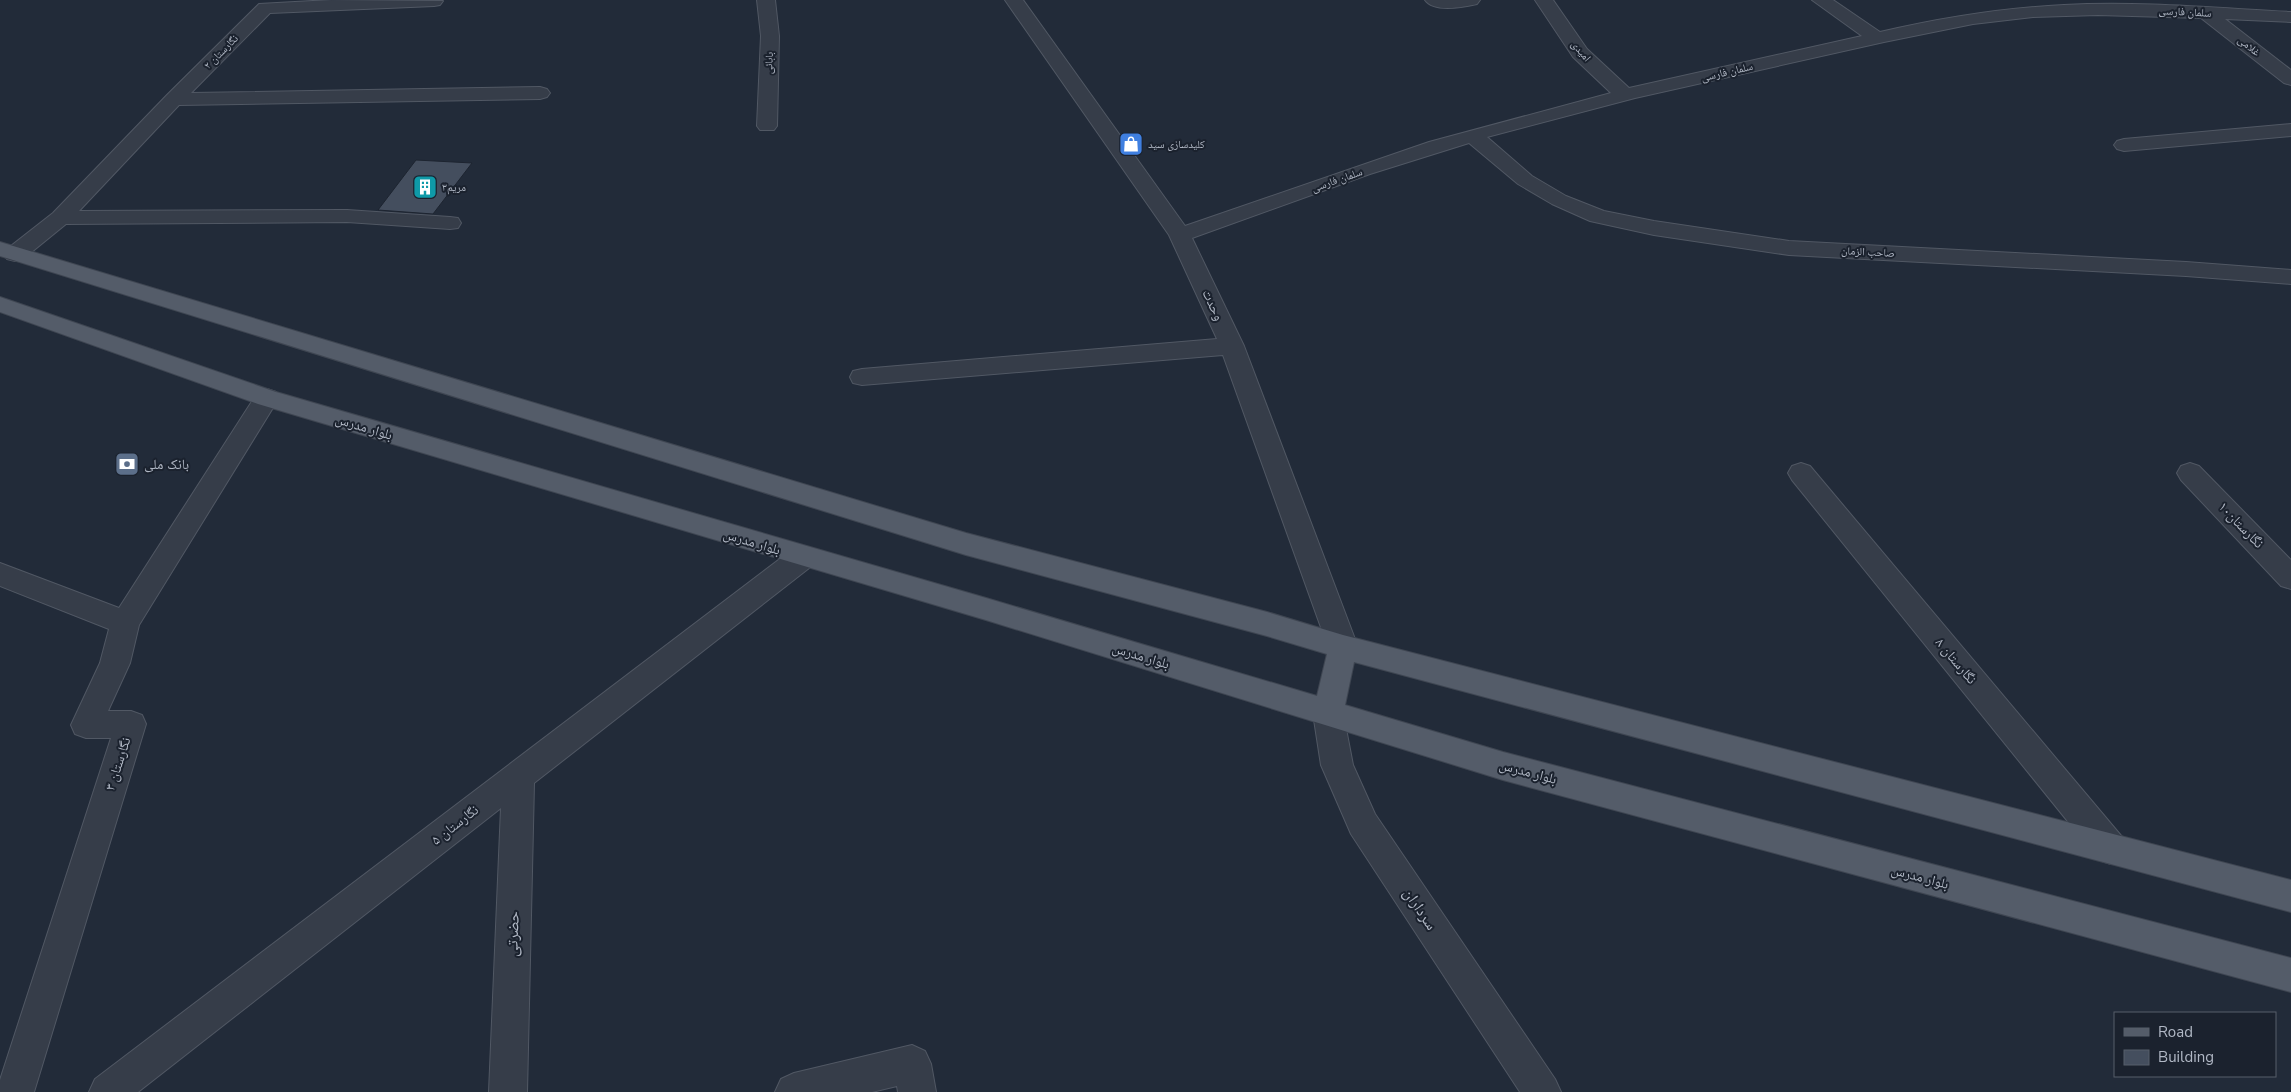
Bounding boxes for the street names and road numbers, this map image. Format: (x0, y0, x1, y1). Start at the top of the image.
street label: سلمان فارسی (2158, 3, 2212, 21)
street label: نگارستان ۲ (200, 31, 242, 73)
street label: غلامی (2235, 32, 2264, 60)
street label: امیدی (1568, 37, 1594, 65)
street label: بابائی (761, 52, 777, 74)
street label: سلمان فارسی (1699, 59, 1755, 85)
street label: سلمان فارسی (1310, 164, 1364, 196)
street label: صاحب الزمان (1841, 243, 1895, 261)
street label: وحدت (1197, 286, 1229, 324)
street label: بلوار مدرس (333, 409, 395, 445)
street label: نگارستان۱۰ (2214, 498, 2268, 552)
street label: بلوار مدرس (721, 524, 783, 560)
street label: نگارستان ۸ (1931, 634, 1981, 688)
street label: بلوار مدرس (1110, 638, 1172, 674)
street label: نگارستان ۳ (100, 735, 136, 793)
street label: بلوار مدرس (1497, 755, 1559, 789)
street label: نگارستان ۵ (427, 800, 483, 849)
street label: بلوار مدرس (1889, 860, 1951, 894)
street label: سرداران (1398, 883, 1442, 935)
street label: حضرتی (501, 911, 525, 957)

